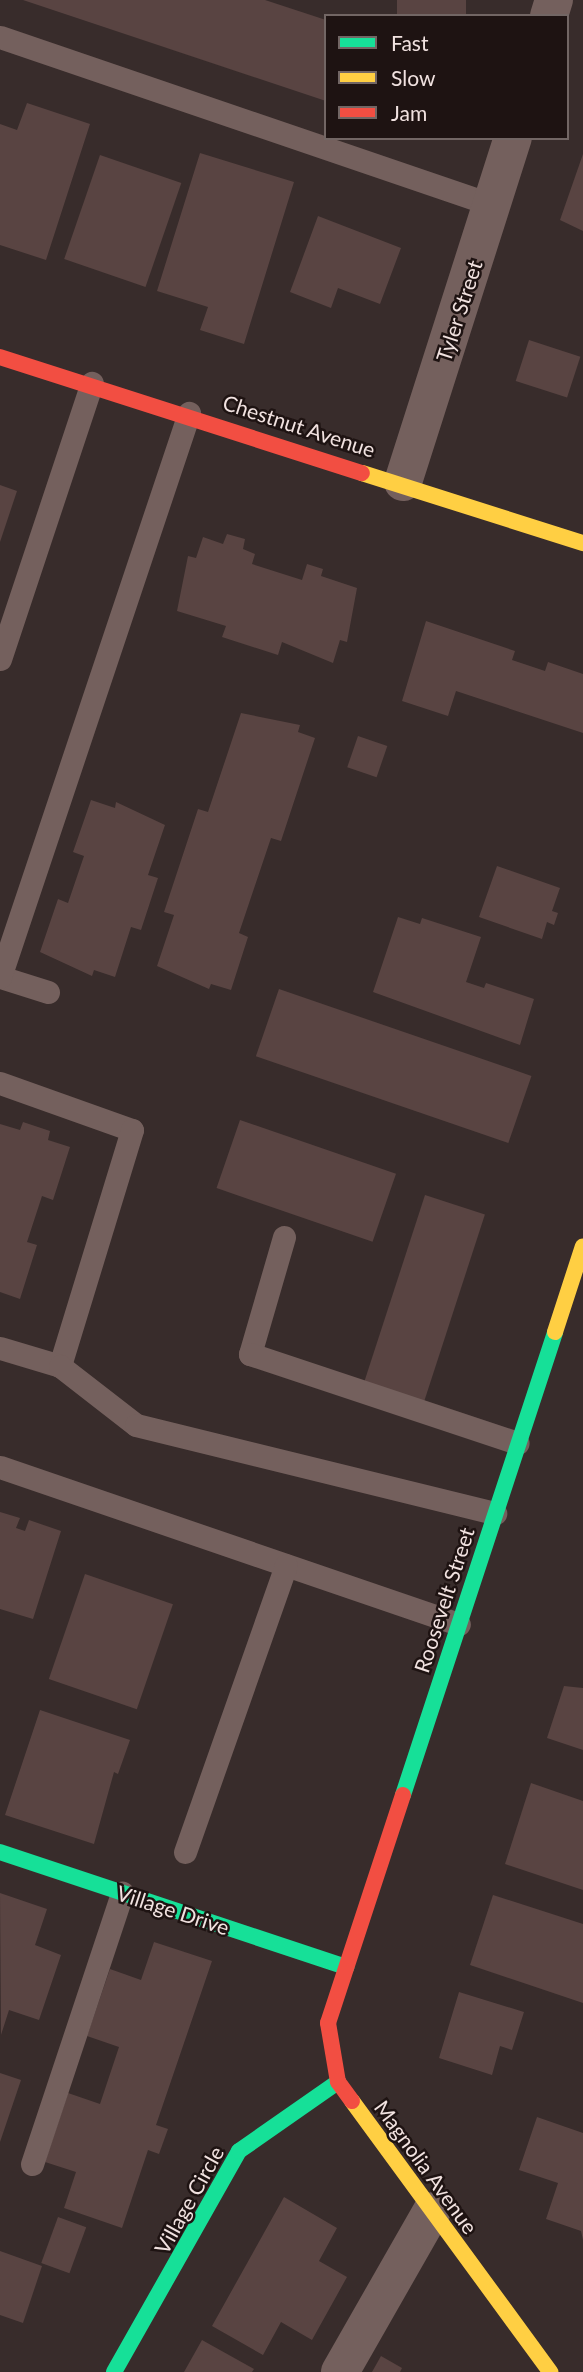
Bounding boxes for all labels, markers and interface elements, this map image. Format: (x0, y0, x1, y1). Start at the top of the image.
legend (324, 14, 569, 140)
text: Fast (391, 30, 428, 55)
text: Slow (391, 65, 435, 90)
text: Jam (391, 100, 427, 125)
street label: Tyler Street (431, 257, 487, 365)
street label: Chestnut Avenue (219, 389, 379, 463)
street label: Roosevelt Street (409, 1524, 479, 1676)
street label: Village Drive (114, 1880, 232, 1940)
street label: Magnolia Avenue (369, 2095, 483, 2239)
street label: Village Circle (149, 2142, 229, 2258)

